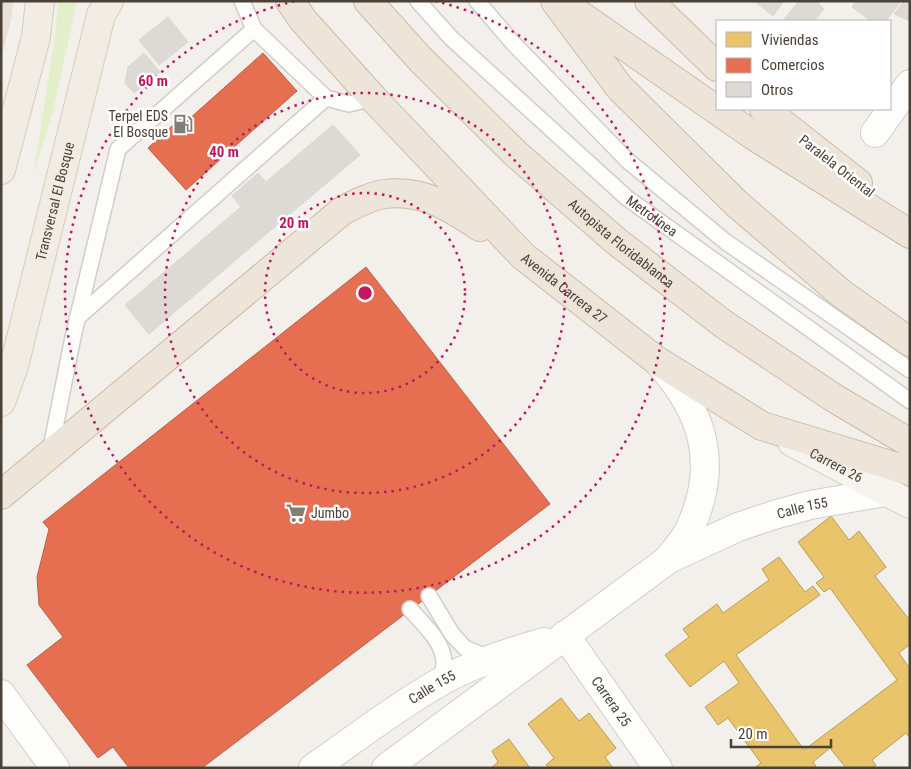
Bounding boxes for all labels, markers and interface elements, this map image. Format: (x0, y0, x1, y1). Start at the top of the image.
legend (716, 20, 891, 110)
text: Viviendas (761, 31, 819, 49)
text: Comercios (761, 56, 825, 74)
text: 60 m (138, 72, 168, 90)
text: Otros (761, 81, 793, 99)
place label: Terpel EDS El Bosque (108, 108, 168, 140)
fuel station icon: Terpel EDS El Bosque (172, 113, 194, 135)
street label: Paralela Oriental (796, 132, 878, 200)
street label: Transversal El Bosque (32, 140, 77, 262)
text: 40 m (209, 143, 239, 161)
street label: Metrolínea (623, 192, 680, 240)
street label: Autopista Floridablanca (565, 195, 677, 291)
text: 20 m (279, 214, 309, 232)
street label: Avenida Carrera 27 (518, 250, 610, 327)
centre of rings (356, 284, 374, 302)
street label: Carrera 26 (807, 445, 865, 486)
street label: Calle 155 (775, 494, 829, 522)
supermarket icon: Jumbo (285, 502, 307, 524)
place label: Jumbo (311, 505, 349, 521)
street label: Calle 155 (406, 667, 458, 707)
street label: Carrera 25 (588, 673, 634, 730)
scale bar (731, 716, 831, 748)
text: 20 m (738, 725, 768, 743)

